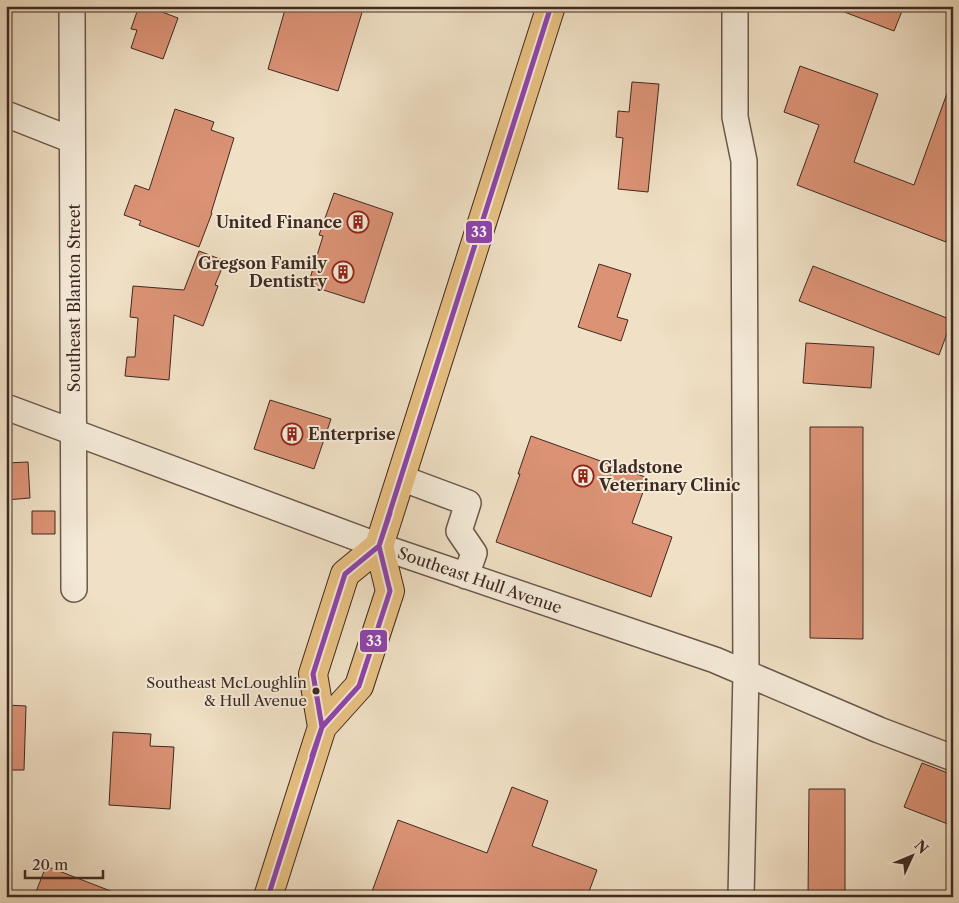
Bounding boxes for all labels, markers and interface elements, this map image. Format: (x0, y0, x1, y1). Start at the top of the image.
street label: Southeast Blanton Street (64, 203, 84, 392)
building icon: United Finance (346, 210, 370, 234)
place label: United Finance (216, 212, 342, 232)
line badge: 33 (465, 220, 493, 244)
text: 33 (471, 223, 487, 241)
place label: Gregson Family Dentistry (198, 253, 328, 291)
building icon: Gregson Family Dentistry (331, 260, 355, 284)
building icon: Enterprise (280, 422, 304, 446)
place label: Enterprise (308, 424, 396, 444)
place label: Gladstone Veterinary Clinic (598, 457, 740, 495)
building icon: Gladstone Veterinary Clinic (571, 464, 595, 488)
street label: Southeast Hull Avenue (395, 542, 565, 618)
line badge: 33 (359, 629, 388, 653)
text: 33 (366, 632, 382, 650)
place label: Southeast McLoughlin & Hull Avenue (146, 673, 308, 710)
marker: Southeast McLoughlin & Hull Avenue (311, 686, 321, 696)
north arrow (886, 830, 936, 880)
text: N (911, 836, 932, 858)
scale bar (25, 848, 102, 880)
text: 20 m (32, 855, 68, 874)

